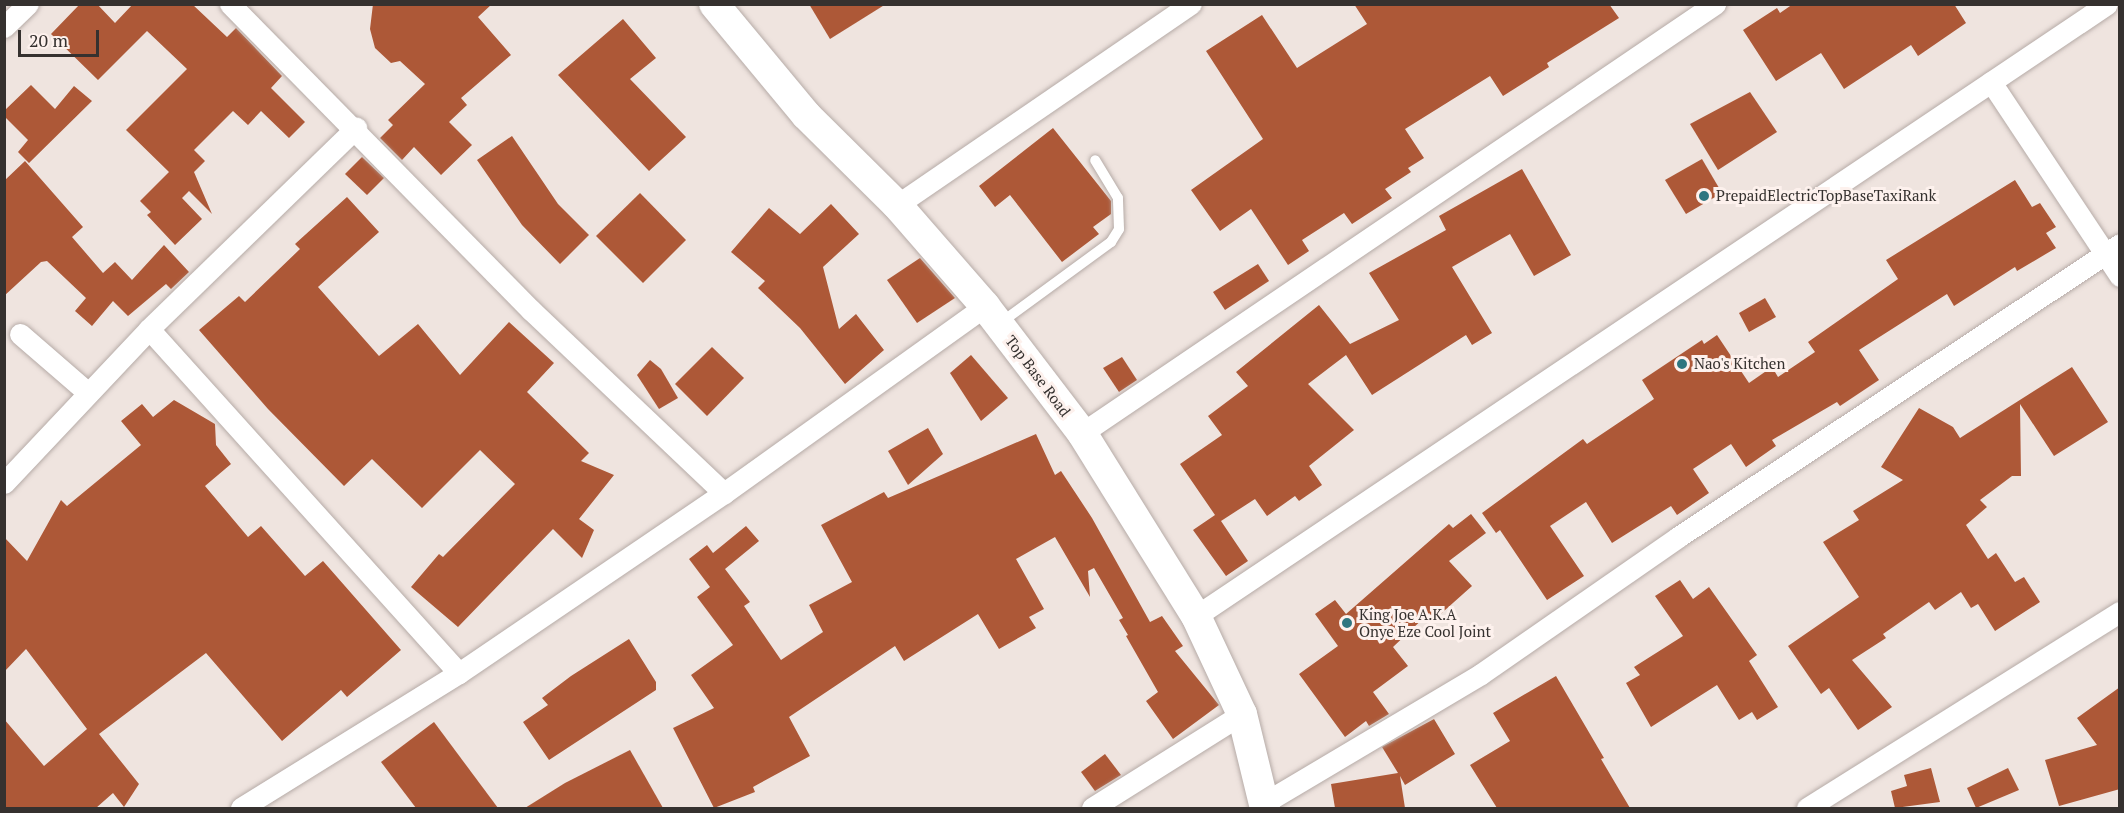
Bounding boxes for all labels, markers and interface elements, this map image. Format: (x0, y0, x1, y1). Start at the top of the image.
scale bar (21, 18, 102, 56)
text: 20 m (29, 28, 68, 52)
place label: PrepaidElectricTopBaseTaxiRank (1716, 187, 1936, 205)
marker: PrepaidElectricTopBaseTaxiRank (1697, 189, 1711, 203)
street label: Top Base Road (1002, 332, 1074, 420)
place label: Nao's Kitchen (1694, 355, 1785, 373)
marker: Nao's Kitchen (1675, 357, 1689, 371)
place label: King Joe A.K.A Onye Eze Cool Joint (1359, 605, 1491, 640)
marker: King Joe A.K.A Onye Eze Cool Joint (1340, 616, 1354, 630)

